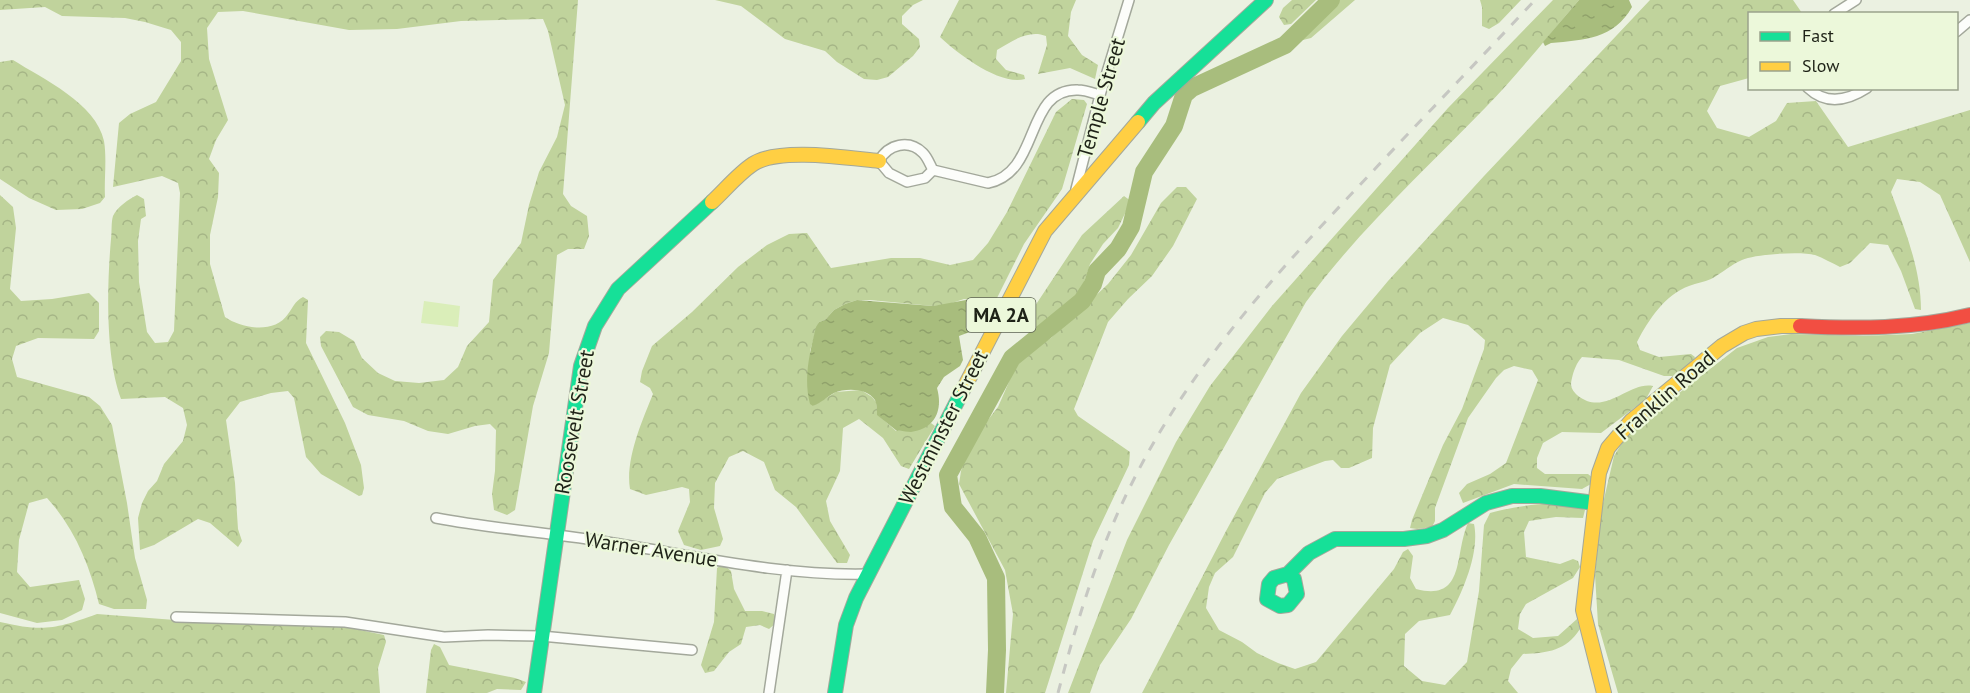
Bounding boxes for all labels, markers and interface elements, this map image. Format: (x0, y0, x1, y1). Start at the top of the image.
legend (1748, 12, 1958, 90)
text: Fast (1802, 24, 1834, 47)
street label: Temple Street (1071, 35, 1131, 161)
text: Slow (1802, 54, 1840, 77)
road number: MA 2A (966, 298, 1036, 332)
street label: Franklin Road (1610, 344, 1720, 446)
street label: Westminster Street (892, 345, 994, 509)
street label: Roosevelt Street (548, 348, 600, 496)
street label: Warner Avenue (583, 525, 719, 573)

